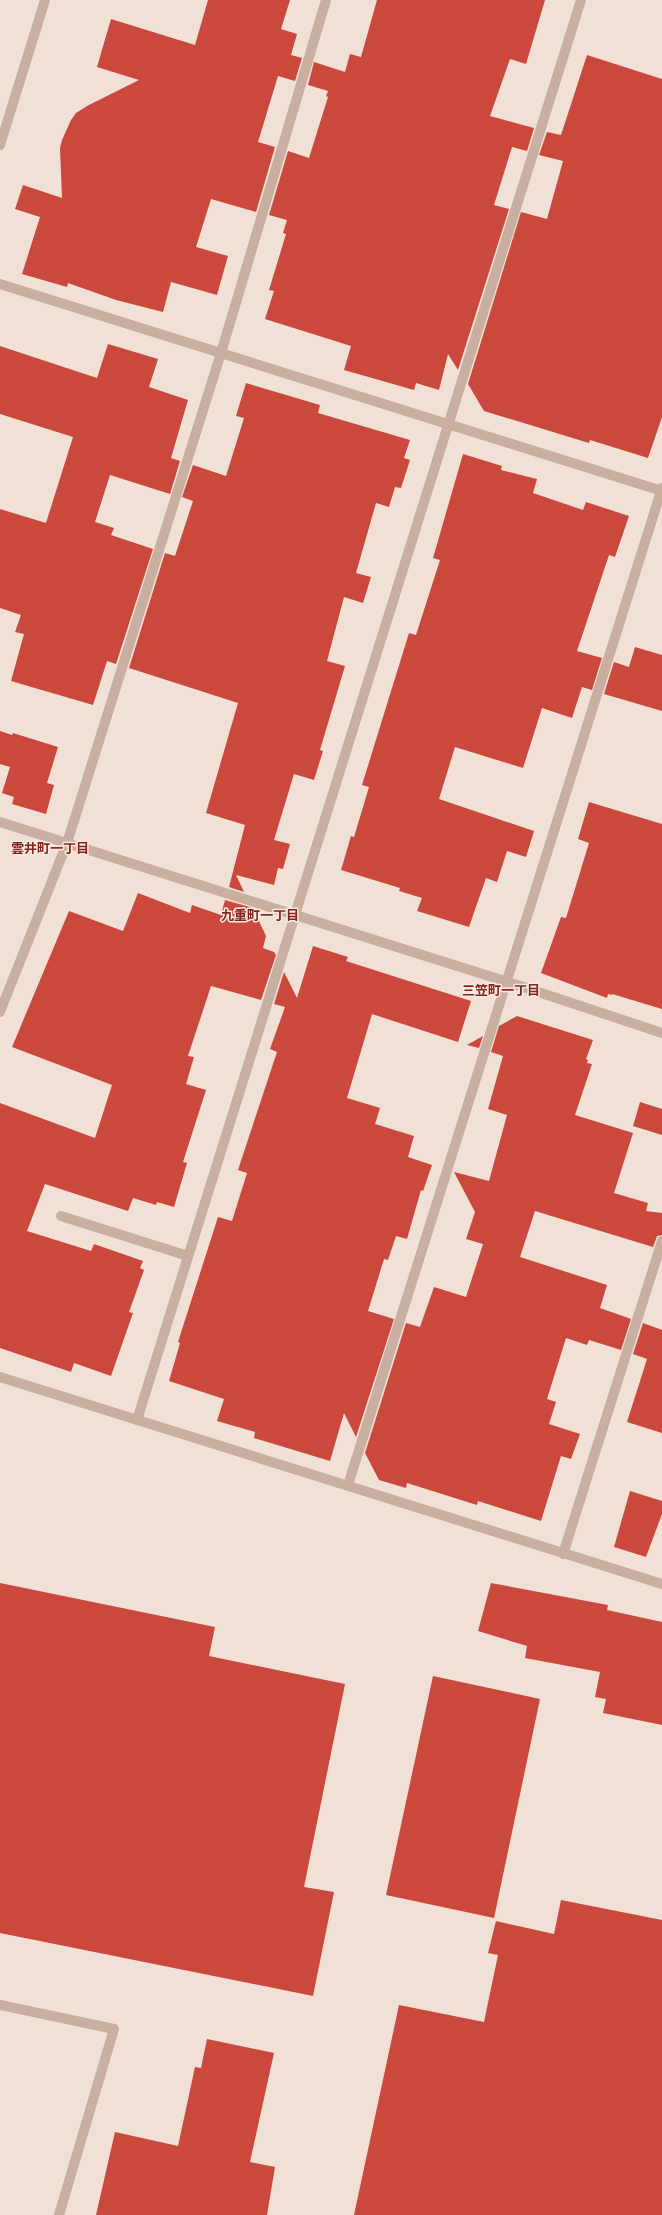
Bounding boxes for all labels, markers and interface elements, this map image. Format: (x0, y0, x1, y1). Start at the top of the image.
district label: 雲井町一丁目 (11, 841, 89, 856)
district label: 九重町一丁目 (221, 908, 299, 923)
district label: 三笠町一丁目 (462, 983, 540, 998)

